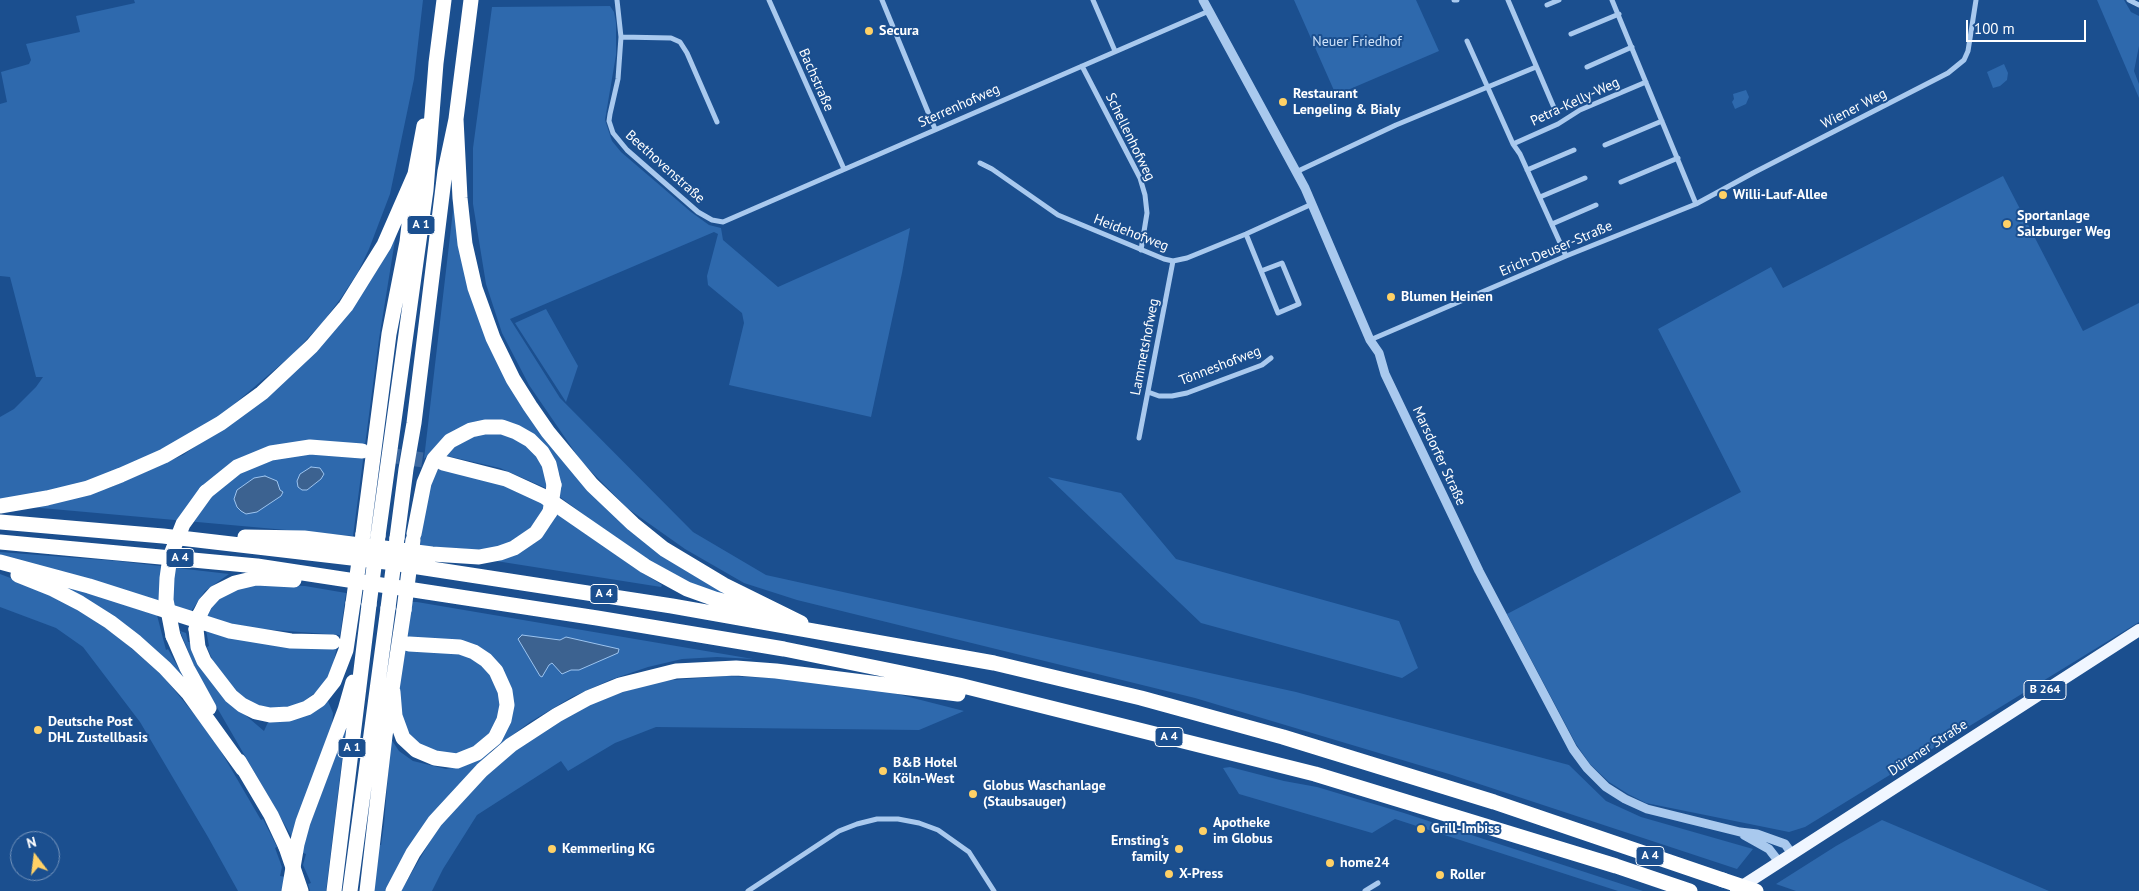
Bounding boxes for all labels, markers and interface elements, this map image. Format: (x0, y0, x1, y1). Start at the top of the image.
scale bar (1969, 10, 2089, 42)
text: 100 m (1974, 19, 2015, 38)
place label: Secura (879, 23, 919, 39)
marker: Secura (863, 25, 875, 37)
park label: Neuer Friedhof (1312, 34, 1402, 50)
street label: Bachstraße (795, 46, 837, 114)
street label: Petra-Kelly-Weg (1528, 74, 1622, 130)
street label: Sterrenhofweg (916, 81, 1002, 131)
street label: Wiener Weg (1818, 85, 1890, 133)
place label: Restaurant Lengeling & Bialy (1293, 86, 1400, 118)
street label: Schellenhofweg (1102, 90, 1158, 184)
marker: Restaurant Lengeling & Bialy (1277, 96, 1289, 108)
street label: Beethovenstraße (622, 127, 708, 207)
place label: Willi-Lauf-Allee (1733, 187, 1828, 203)
marker: Willi-Lauf-Allee (1717, 189, 1729, 201)
place label: Sportanlage Salzburger Weg (2017, 208, 2111, 240)
street label: Heidehofweg (1091, 211, 1171, 255)
road number: A 1 (407, 216, 435, 234)
street label: Erich-Deuser-Straße (1497, 218, 1615, 280)
marker: Sportanlage Salzburger Weg (2001, 218, 2013, 230)
place label: Blumen Heinen (1401, 289, 1493, 305)
marker: Blumen Heinen (1385, 291, 1397, 303)
street label: Lammetshofweg (1127, 297, 1163, 397)
street label: Tönneshofweg (1177, 343, 1263, 389)
street label: Marsdorfer Straße (1409, 404, 1469, 508)
road number: A 4 (166, 548, 194, 568)
road number: A 4 (590, 584, 618, 604)
road number: B 264 (2024, 680, 2066, 700)
place label: Deutsche Post DHL Zustellbasis (48, 714, 148, 746)
street label: Dürener Straße (1885, 716, 1971, 780)
marker: Deutsche Post DHL Zustellbasis (32, 724, 44, 736)
road number: A 4 (1155, 728, 1183, 746)
road number: A 1 (338, 738, 366, 758)
place label: B&B Hotel Köln-West (893, 755, 957, 788)
marker: B&B Hotel Köln-West (877, 765, 889, 777)
place label: Globus Waschanlage (Staubsauger) (983, 778, 1106, 810)
marker: Globus Waschanlage (Staubsauger) (967, 788, 979, 800)
place label: Apotheke im Globus (1213, 815, 1273, 848)
place label: Grill-Imbiss (1431, 821, 1500, 837)
marker: Grill-Imbiss (1415, 823, 1427, 835)
marker: Apotheke im Globus (1197, 825, 1209, 837)
north arrow (10, 831, 60, 881)
text: N (25, 833, 38, 852)
place label: Ernsting's family (1111, 833, 1169, 866)
place label: Kemmerling KG (562, 841, 655, 857)
marker: Kemmerling KG (546, 843, 558, 855)
marker: Ernsting's family (1173, 843, 1185, 855)
road number: A 4 (1636, 846, 1664, 866)
place label: home24 (1340, 855, 1389, 871)
marker: home24 (1324, 857, 1336, 869)
place label: X-Press (1179, 866, 1223, 882)
place label: Roller (1450, 867, 1486, 883)
marker: X-Press (1163, 868, 1175, 880)
marker: Roller (1434, 869, 1446, 881)

